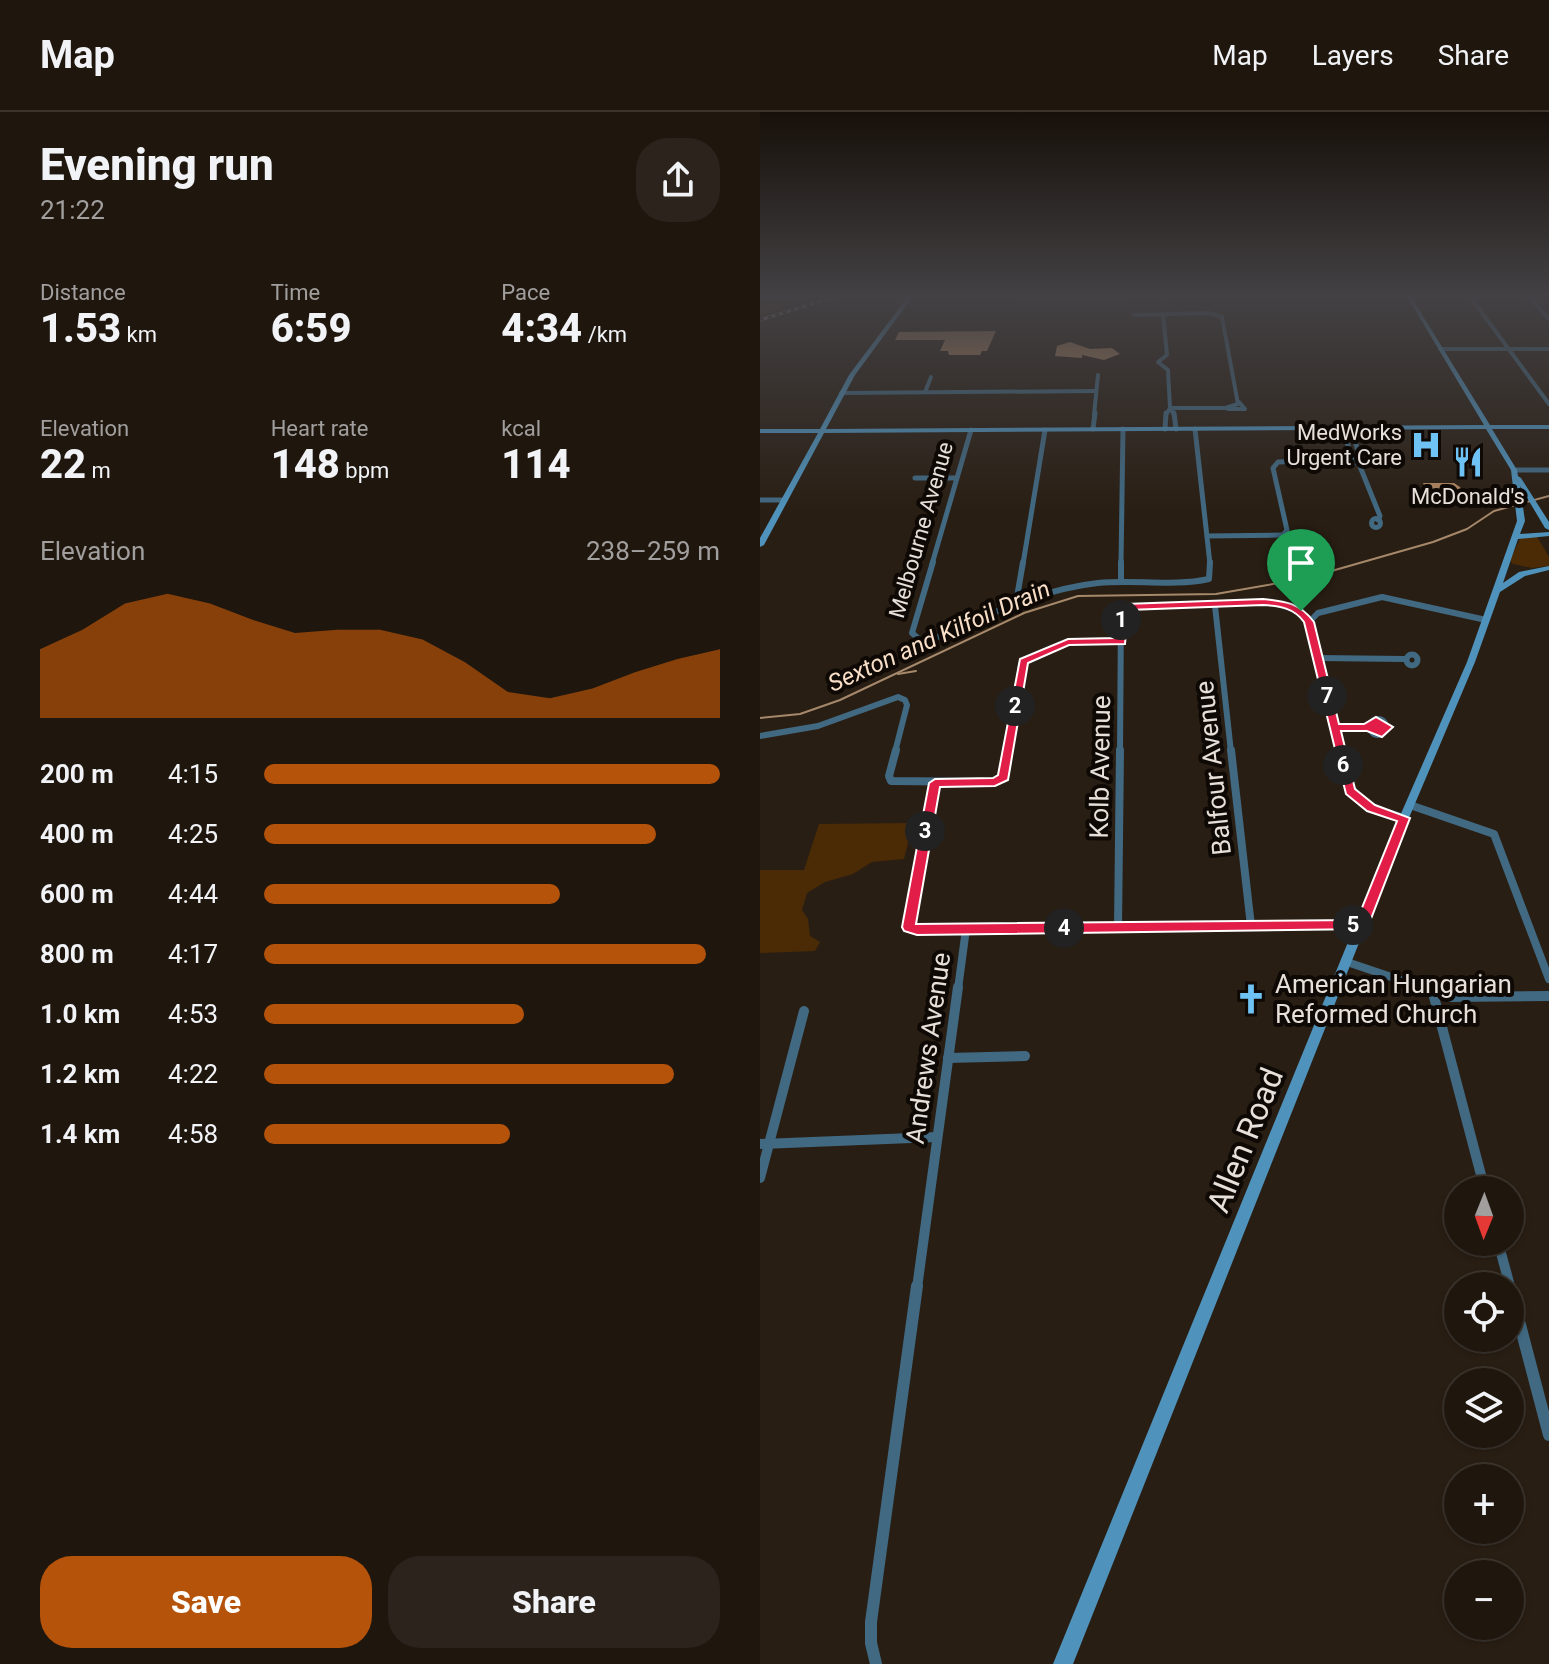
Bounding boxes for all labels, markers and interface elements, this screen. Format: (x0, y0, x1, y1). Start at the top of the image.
text: Map (40, 33, 115, 77)
text: Map (1212, 39, 1268, 72)
text: Layers (1312, 39, 1394, 72)
text: Share (1438, 39, 1509, 72)
button: share (636, 138, 720, 222)
text: Evening run (40, 139, 274, 191)
text: 21:22 (40, 195, 105, 225)
text: Distance (40, 280, 126, 305)
text: Time (271, 280, 320, 305)
text: Pace (501, 280, 550, 305)
text: 1.53 (40, 305, 121, 352)
text: 6:59 (271, 305, 352, 352)
text: 4:34 (501, 305, 582, 352)
text: km (121, 322, 157, 347)
text: /km (582, 322, 627, 347)
text: Elevation (40, 416, 129, 441)
text: Heart rate (271, 416, 369, 441)
text: kcal (501, 416, 541, 441)
place label: MedWorks Urgent Care (1286, 420, 1402, 470)
hospital icon: MedWorks Urgent Care (1409, 428, 1443, 462)
street label: Melbourne Avenue (884, 439, 958, 621)
text: 22 (40, 441, 86, 488)
text: 148 (271, 441, 340, 488)
text: 114 (501, 441, 571, 488)
restaurant icon: McDonald's (1451, 445, 1485, 479)
text: m (86, 458, 111, 483)
text: bpm (340, 458, 389, 483)
place label: McDonald's (1411, 484, 1525, 509)
pin (1267, 529, 1335, 611)
text: Elevation (40, 536, 145, 566)
text: 238–259 m (586, 536, 720, 566)
icon: arrive (1279, 541, 1323, 585)
water label: Sexton and Kilfoil Drain (824, 574, 1054, 698)
pin: 1 (1101, 600, 1141, 640)
text: 1 (1115, 607, 1127, 632)
pin: 7 (1307, 676, 1347, 716)
street label: Balfour Avenue (1189, 679, 1237, 857)
text: 7 (1321, 683, 1333, 708)
pin: 2 (995, 686, 1035, 726)
text: 2 (1009, 693, 1021, 718)
street label: Kolb Avenue (1084, 695, 1116, 839)
pin: 6 (1323, 745, 1363, 785)
text: 6 (1337, 752, 1349, 777)
text: 200 m (40, 759, 114, 789)
text: 4:15 (168, 759, 218, 789)
pin: 3 (905, 811, 945, 851)
text: 3 (919, 818, 931, 843)
text: 400 m (40, 819, 114, 849)
text: 4:25 (168, 819, 218, 849)
text: 600 m (40, 879, 114, 909)
text: 4:44 (168, 879, 218, 909)
pin: 5 (1333, 905, 1373, 945)
pin: 4 (1044, 908, 1084, 948)
text: 5 (1347, 912, 1359, 937)
text: 4 (1058, 915, 1070, 940)
text: 800 m (40, 939, 114, 969)
text: 4:17 (168, 939, 218, 969)
street label: Andrews Avenue (900, 950, 956, 1146)
place label: American Hungarian Reformed Church (1275, 969, 1512, 1029)
church icon: American Hungarian Reformed Church (1234, 982, 1268, 1016)
text: 1.0 km (40, 999, 120, 1029)
text: 4:53 (168, 999, 218, 1029)
text: 1.2 km (40, 1059, 120, 1089)
text: 4:22 (168, 1059, 218, 1089)
street label: Allen Road (1199, 1062, 1291, 1218)
text: 1.4 km (40, 1119, 120, 1149)
text: 4:58 (168, 1119, 218, 1149)
north arrow (1444, 1176, 1524, 1256)
map controls (1444, 1176, 1524, 1640)
button: locate (1444, 1272, 1524, 1352)
button: layers (1444, 1368, 1524, 1448)
button: + (1444, 1464, 1524, 1544)
button: Save (40, 1556, 372, 1648)
button: Share (388, 1556, 720, 1648)
button: − (1444, 1560, 1524, 1640)

